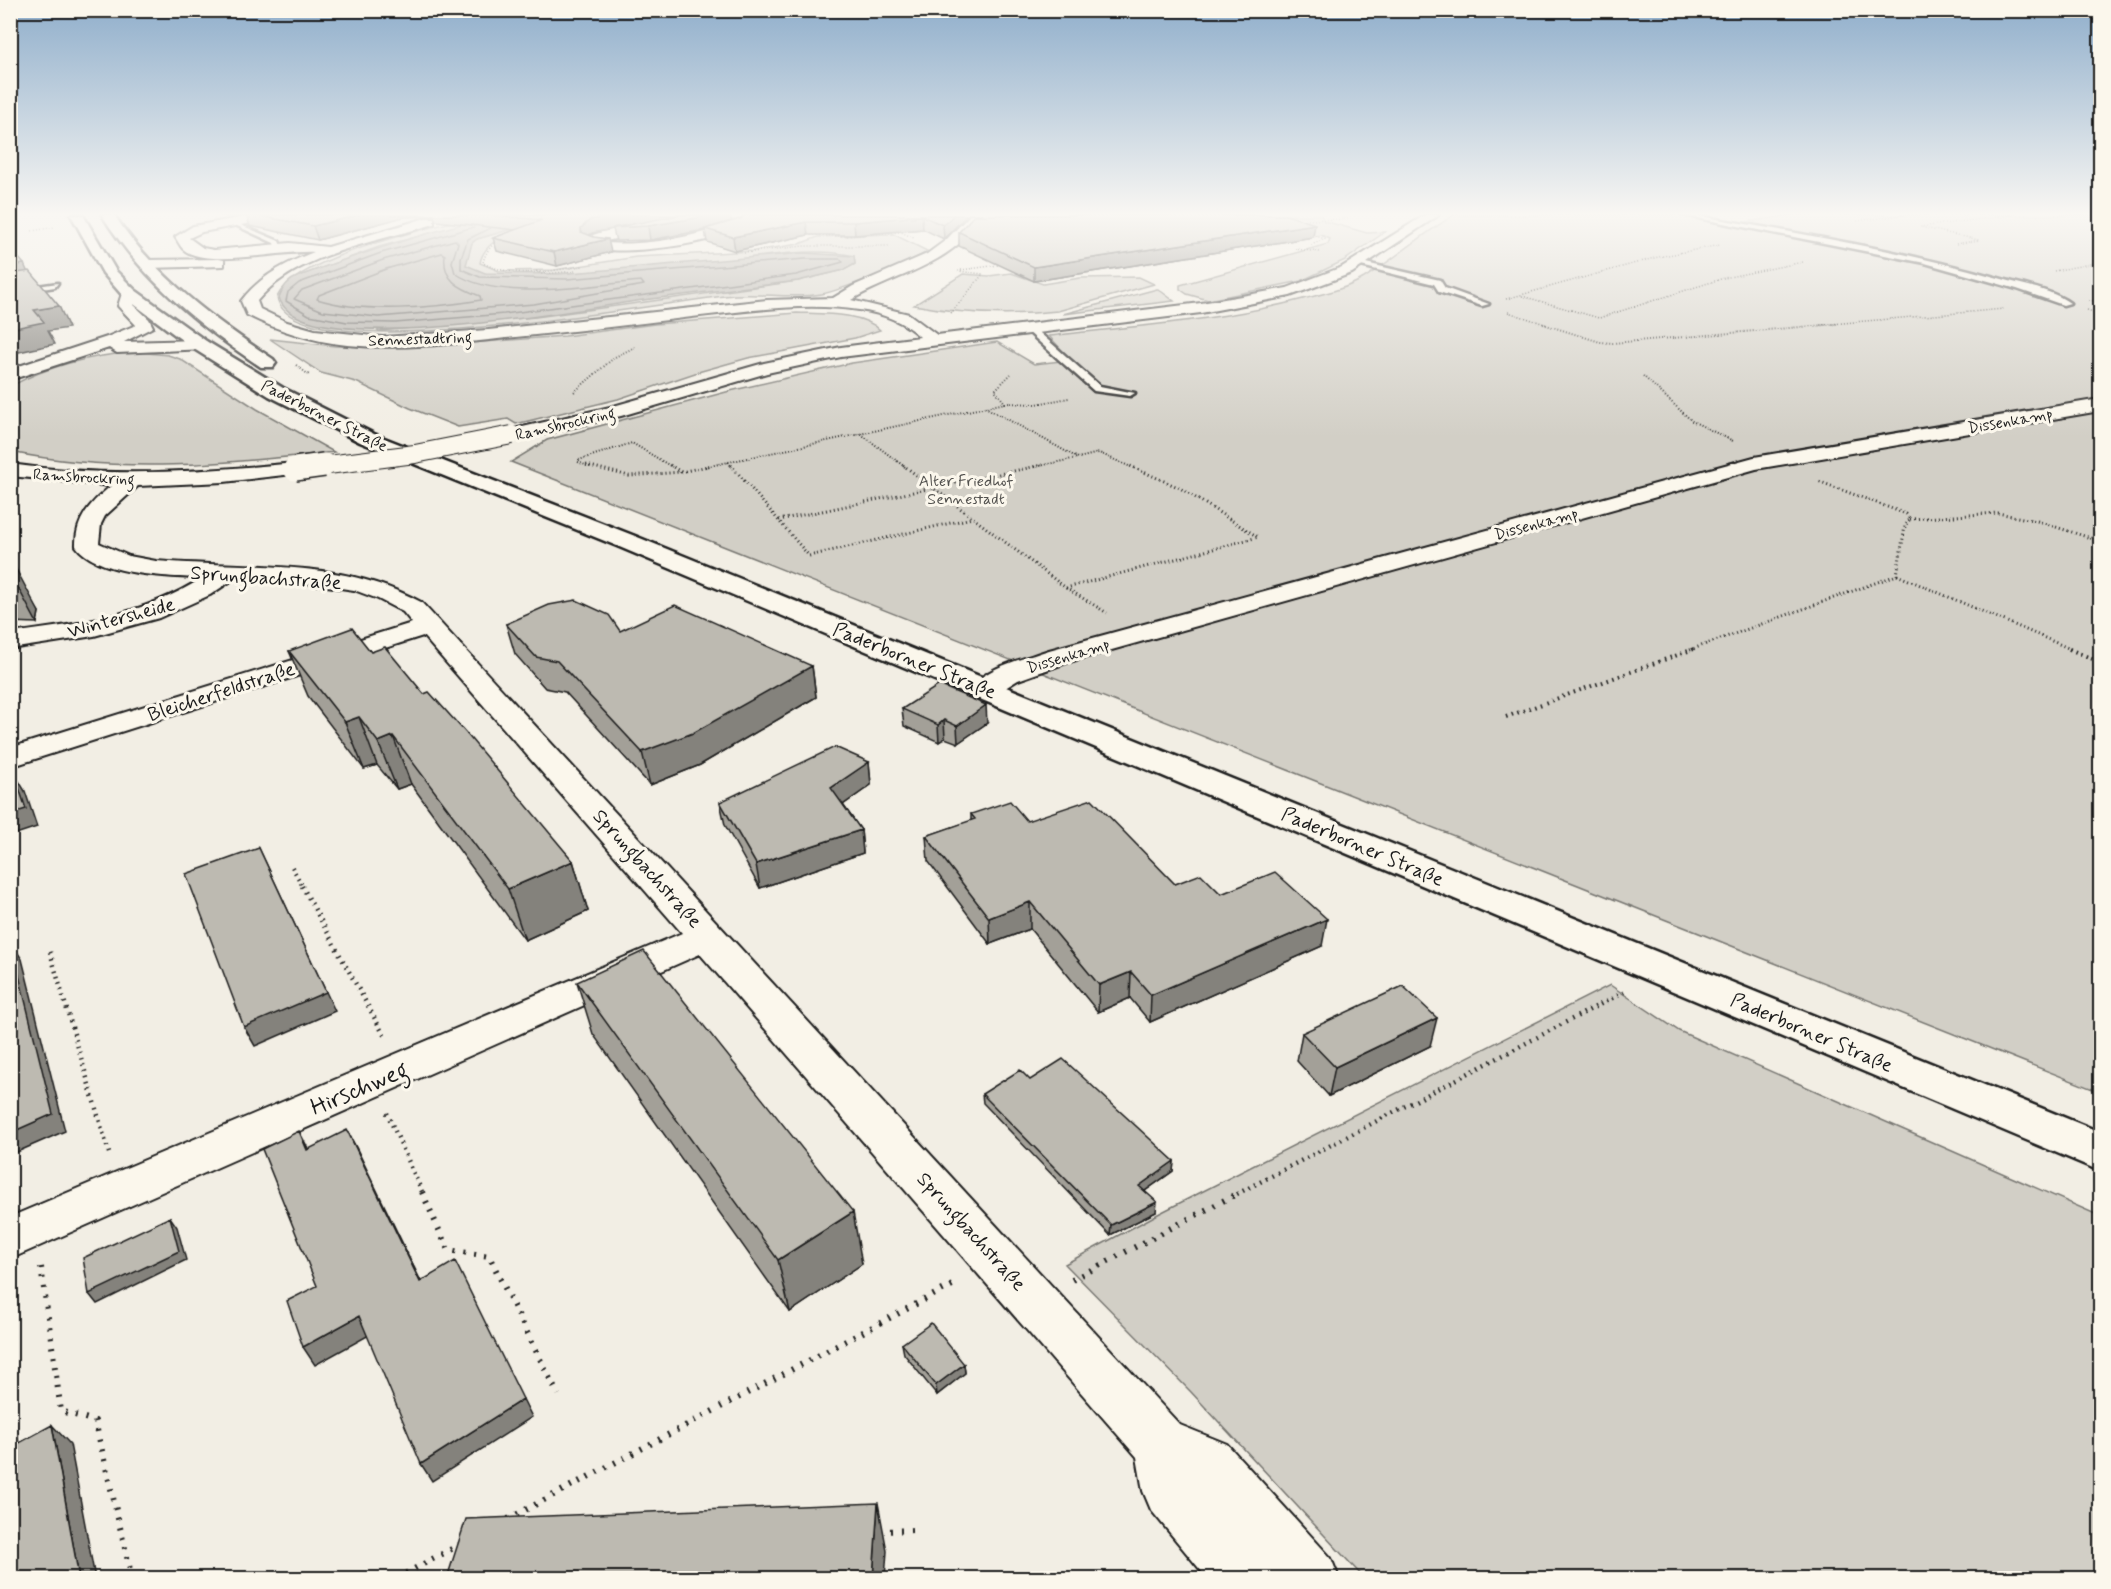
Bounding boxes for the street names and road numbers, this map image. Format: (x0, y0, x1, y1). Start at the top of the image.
street label: Sennestadtring (368, 327, 472, 353)
street label: Paderborner Straße (258, 375, 391, 457)
street label: Ramsbrockring (513, 403, 618, 447)
street label: Dissenkamp (1966, 404, 2054, 439)
street label: Ramsbrockring (32, 464, 135, 492)
street label: Dissenkamp (1492, 503, 1581, 546)
street label: Sprungbachstraße (189, 560, 343, 599)
street label: Wintersheide (65, 591, 178, 646)
street label: Paderborner Straße (829, 616, 1000, 707)
street label: Dissenkamp (1024, 634, 1113, 679)
street label: Bleicherfeldstraße (144, 656, 299, 729)
street label: Paderborner Straße (1277, 801, 1448, 894)
street label: Sprungbachstraße (585, 804, 708, 936)
street label: Paderborner Straße (1726, 987, 1897, 1080)
street label: Hirschweg (306, 1055, 415, 1127)
street label: Sprungbachstraße (909, 1167, 1032, 1299)

